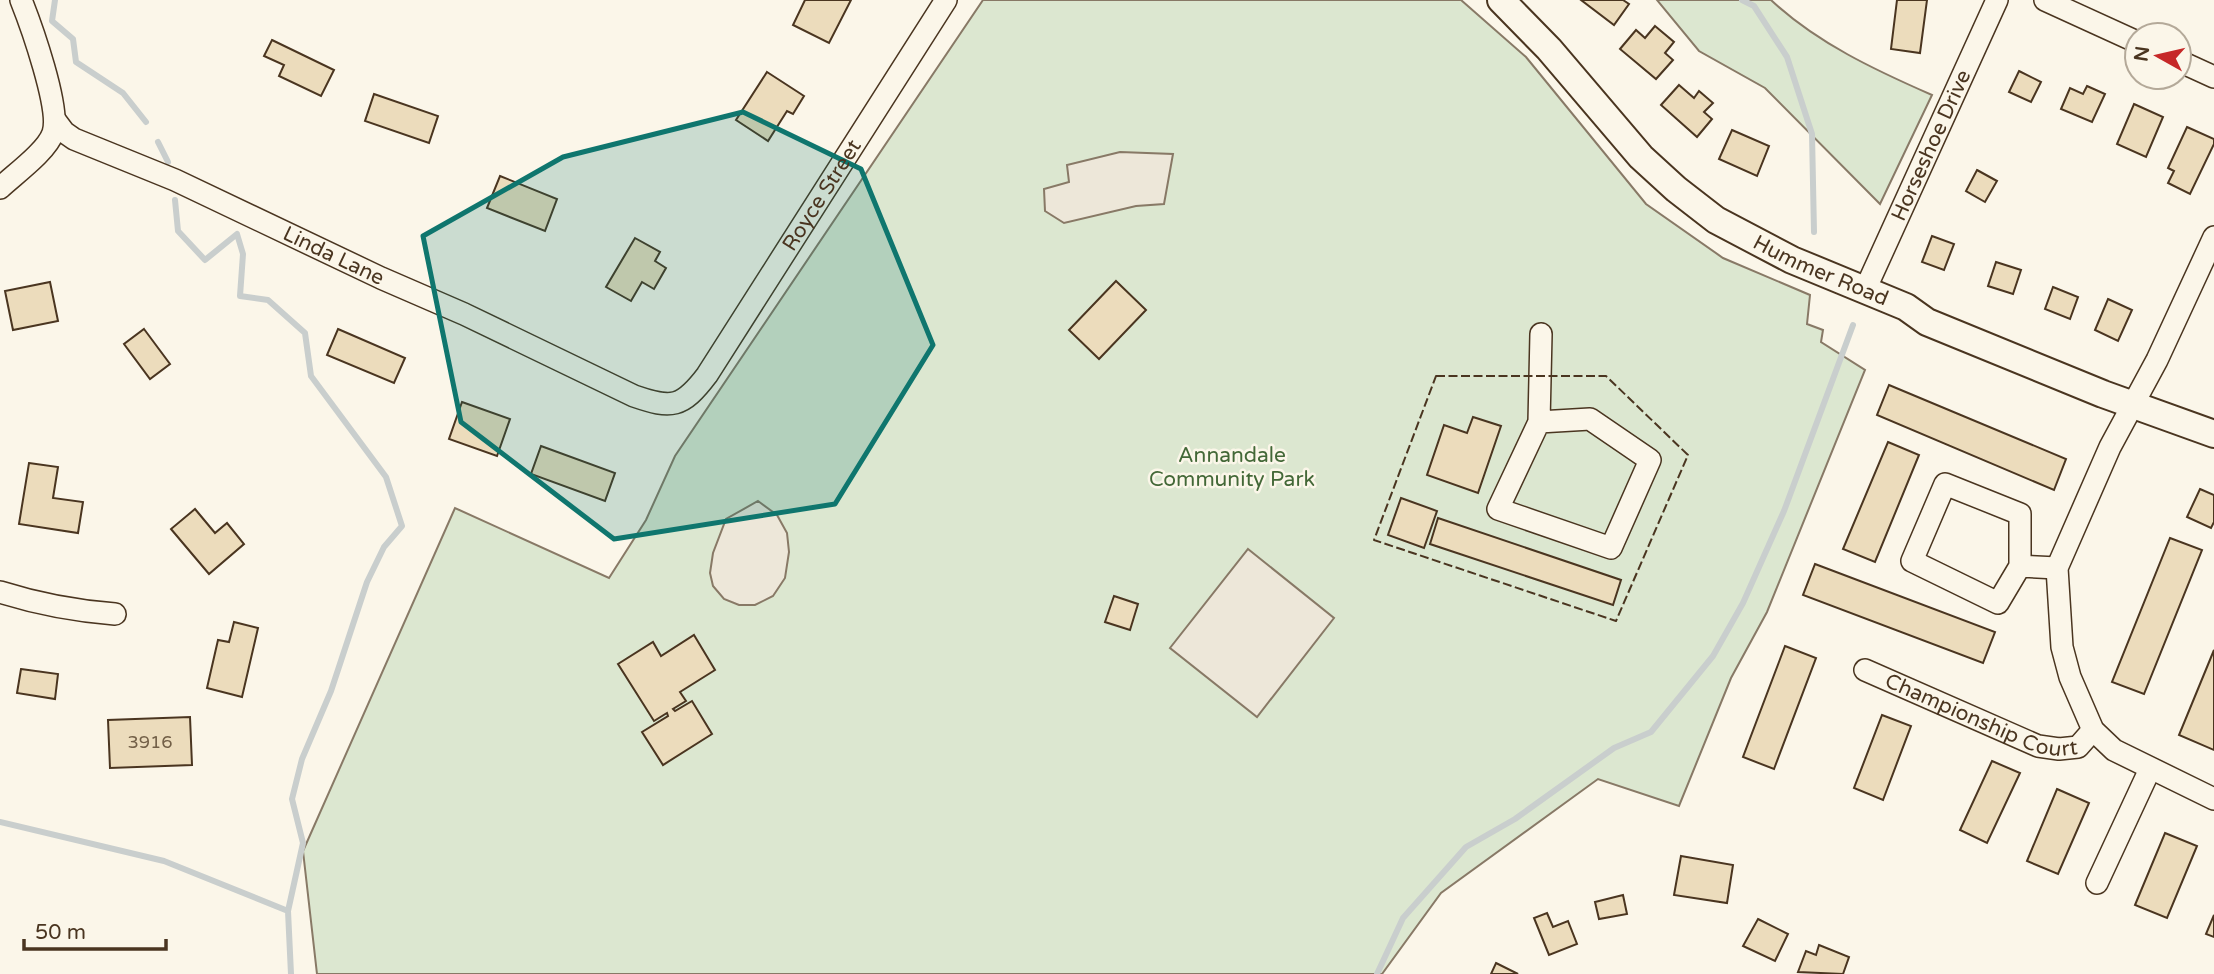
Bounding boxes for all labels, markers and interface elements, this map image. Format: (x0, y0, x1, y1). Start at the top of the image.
north arrow (2123, 21, 2193, 91)
text: N (2130, 45, 2154, 63)
street label: Horseshoe Drive (1886, 66, 1976, 225)
street label: Royce Street (777, 135, 866, 256)
street label: Linda Lane (279, 221, 389, 290)
street label: Hummer Road (1749, 229, 1892, 311)
park label: Annandale Community Park (1149, 443, 1315, 492)
street label: Championship Court (1881, 668, 2079, 762)
house number: 3916 (127, 731, 173, 753)
scale bar (24, 908, 166, 952)
text: 50 m (35, 920, 86, 945)

